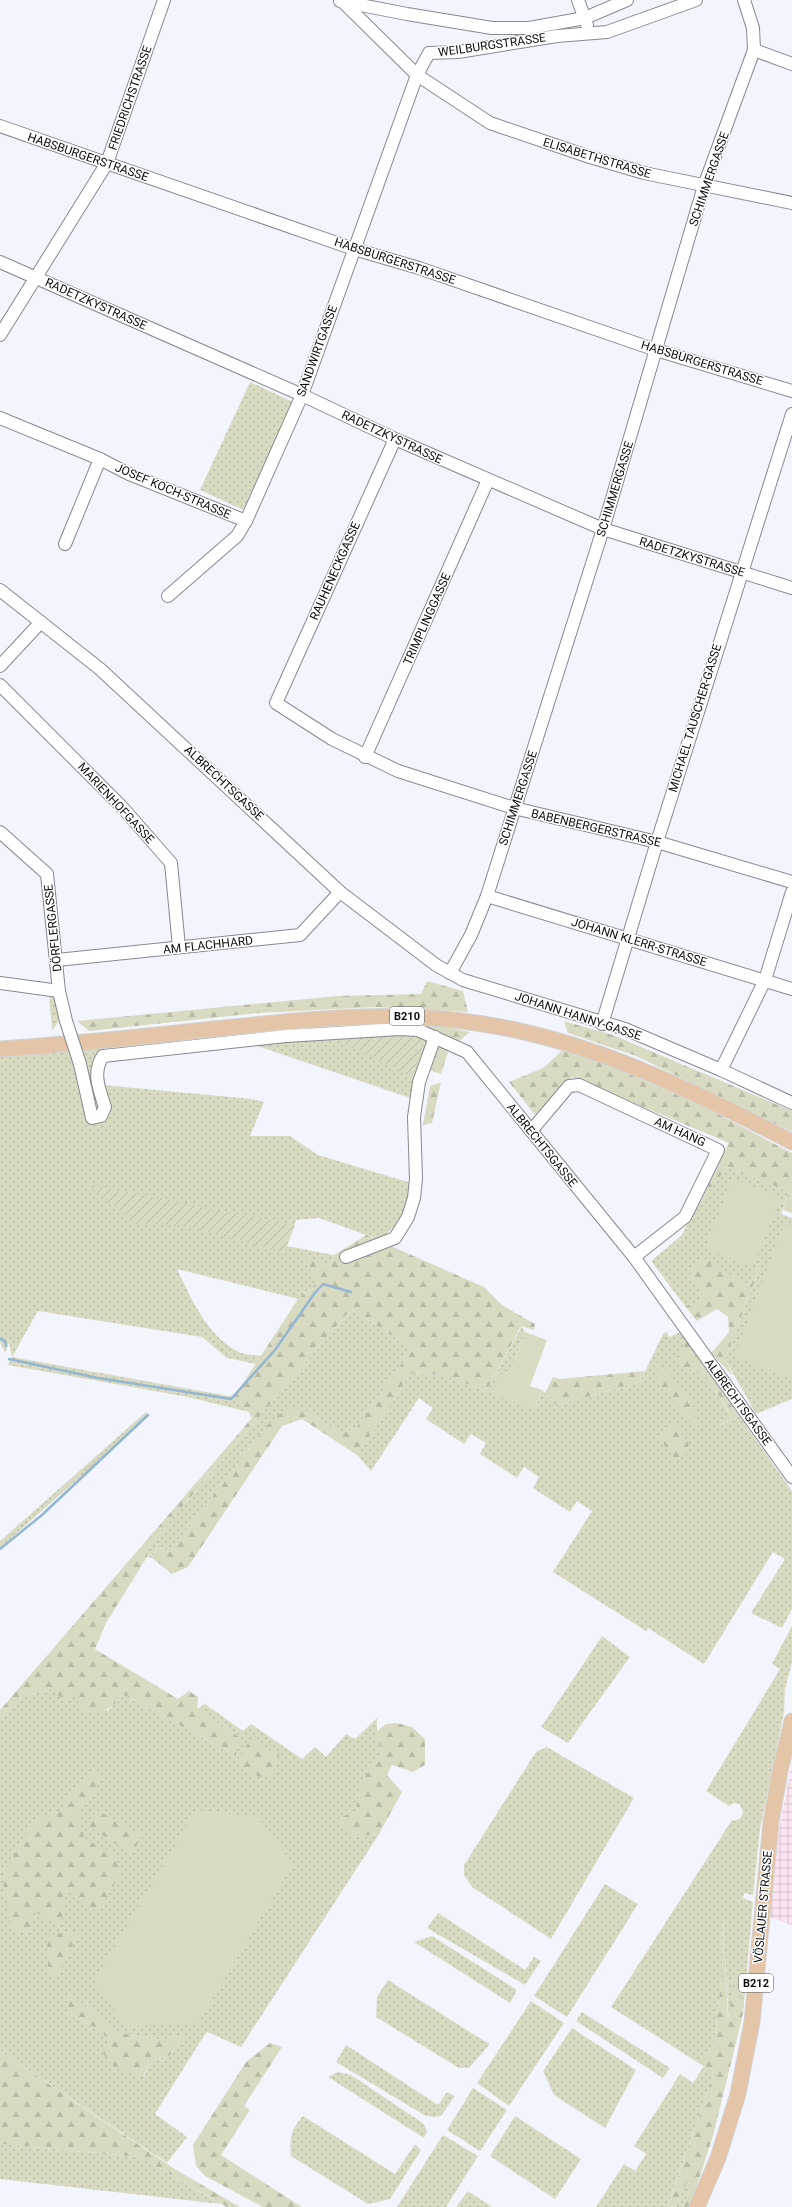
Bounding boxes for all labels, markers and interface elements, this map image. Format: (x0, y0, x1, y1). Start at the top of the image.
street label: WEILBURGSTRASSE (437, 30, 547, 59)
street label: FRIEDRICHSTRASSE (106, 44, 155, 152)
street label: HABSBURGERSTRASSE (26, 130, 150, 184)
street label: SCHIMMERGASSE (686, 130, 732, 228)
street label: ELISABETHSTRASSE (541, 135, 653, 181)
street label: HABSBURGERSTRASSE (333, 235, 458, 287)
street label: RADETZKYSTRASSE (43, 275, 149, 333)
street label: SANDWIRTGASSE (294, 303, 340, 399)
street label: HABSBURGERSTRASSE (639, 338, 765, 388)
street label: RADETZKYSTRASSE (339, 407, 445, 467)
street label: SCHIMMERGASSE (594, 439, 636, 538)
street label: JOSEF KOCH-STRASSE (113, 460, 233, 522)
street label: RAUHENECKGASSE (307, 520, 363, 622)
street label: RADETZKYSTRASSE (638, 534, 747, 580)
street label: TRIMPLINGGASSE (400, 571, 454, 667)
street label: MICHAEL TAUSCHER-GASSE (666, 642, 724, 794)
street label: ALBRECHTSGASSE (181, 743, 267, 824)
street label: SCHIMMERGASSE (496, 749, 540, 847)
street label: MARIENHOFGASSE (75, 760, 157, 846)
street label: BABENBERGERSTRASSE (530, 806, 662, 850)
street label: DÖRFLERGASSE (40, 883, 65, 973)
street label: JOHANN KLERR-STRASSE (570, 915, 709, 969)
street label: AM FLACHHARD (162, 933, 254, 957)
street label: JOHANN HANNY-GASSE (513, 989, 643, 1043)
road number: B210 (390, 1007, 424, 1025)
street label: ALBRECHTSGASSE (504, 1100, 580, 1190)
street label: AM HANG (652, 1115, 708, 1149)
street label: ALBRECHTSGASSE (702, 1356, 774, 1448)
street label: VÖSLAUER STRASSE (750, 1850, 775, 1964)
road number: B212 (739, 1974, 773, 1992)

